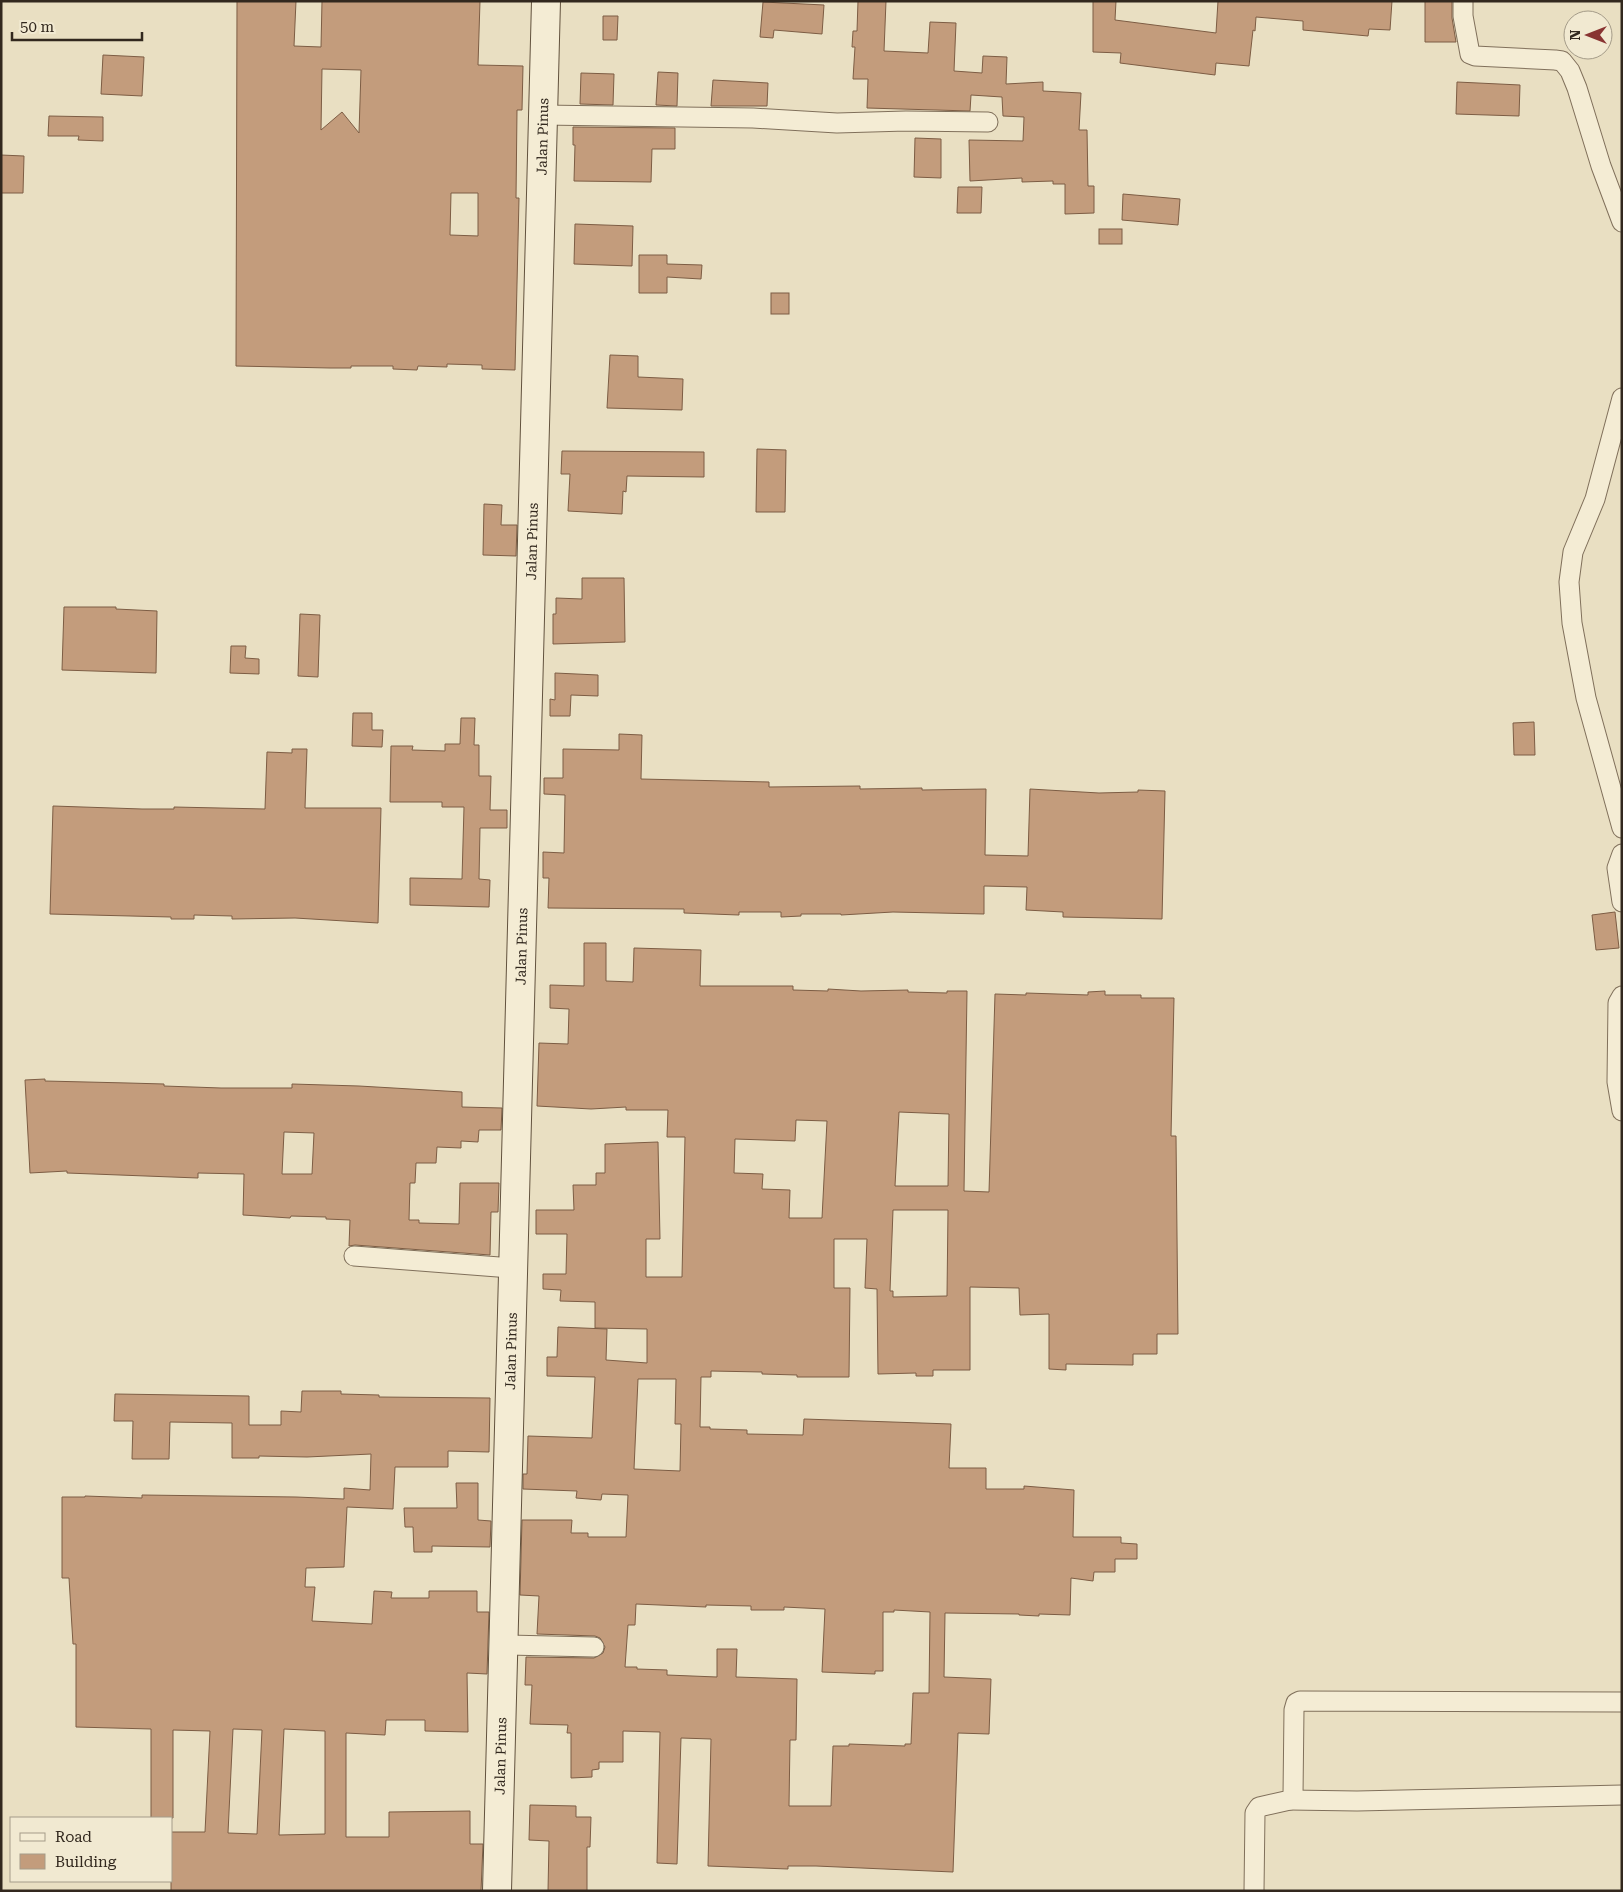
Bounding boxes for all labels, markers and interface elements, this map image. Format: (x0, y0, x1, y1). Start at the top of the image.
scale bar (12, 10, 142, 42)
north arrow (1563, 10, 1613, 60)
text: 50 m (20, 18, 55, 36)
text: N (1567, 29, 1583, 40)
street label: Jalan Pinus (533, 97, 551, 176)
street label: Jalan Pinus (523, 502, 541, 580)
street label: Jalan Pinus (512, 907, 531, 985)
street label: Jalan Pinus (502, 1312, 520, 1390)
street label: Jalan Pinus (491, 1717, 510, 1795)
legend (10, 1817, 172, 1882)
text: Road (55, 1828, 92, 1846)
text: Building (55, 1853, 117, 1871)

